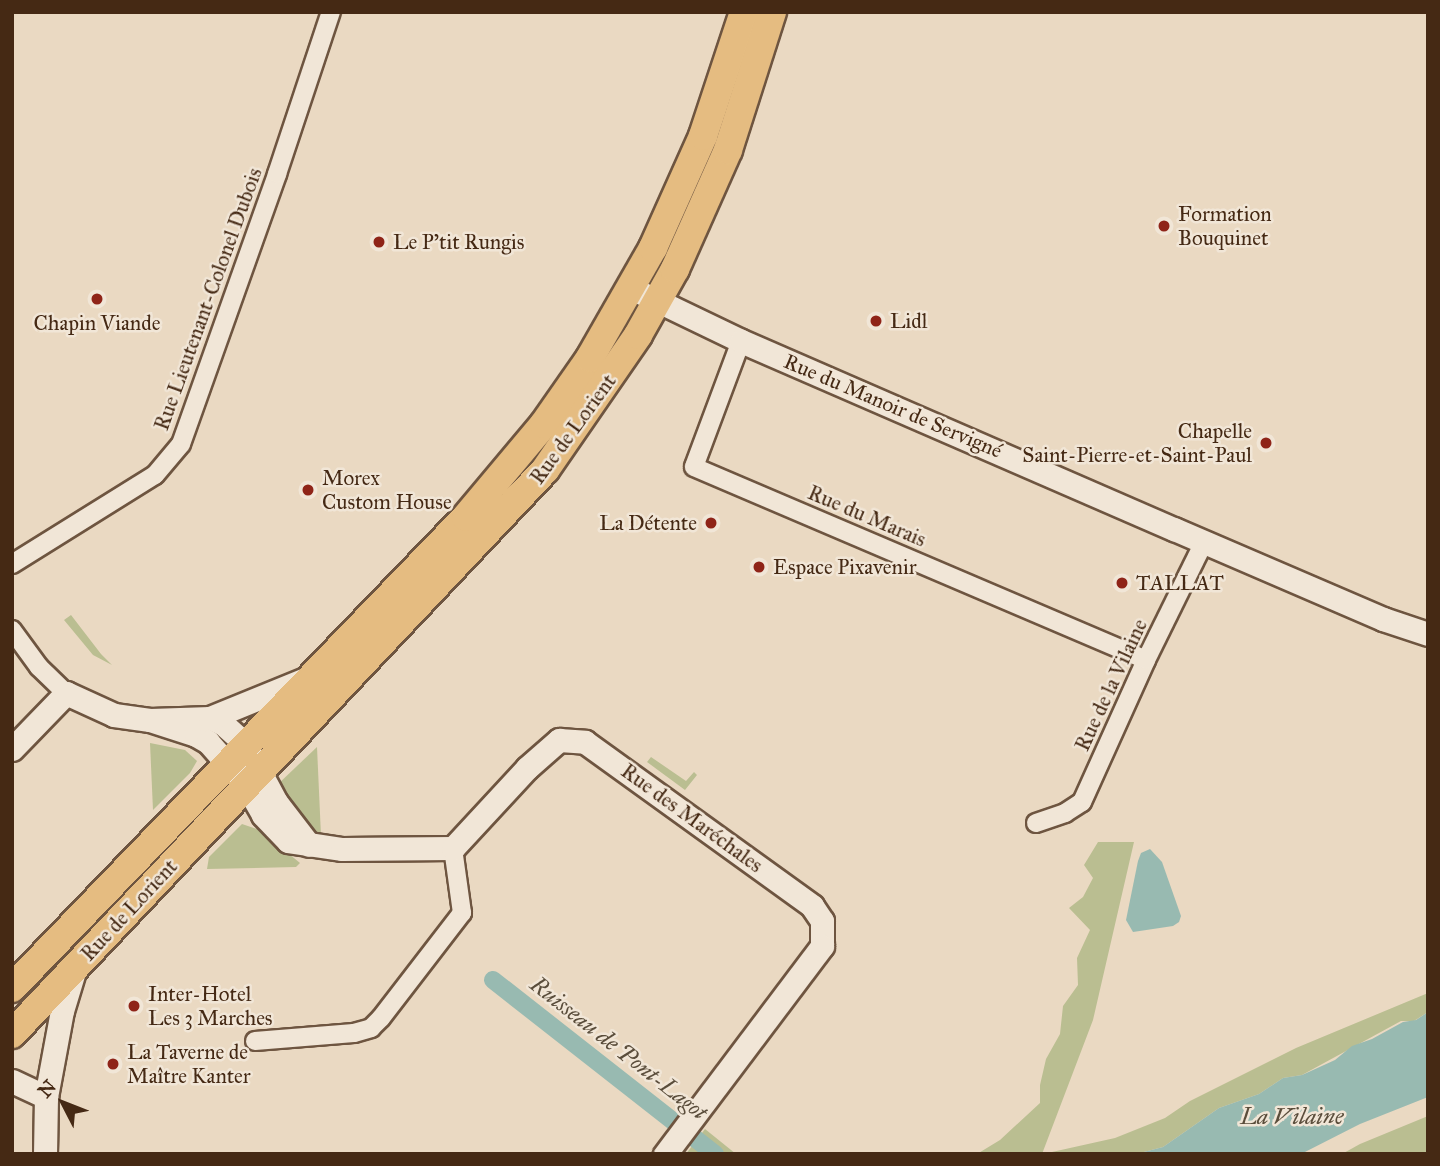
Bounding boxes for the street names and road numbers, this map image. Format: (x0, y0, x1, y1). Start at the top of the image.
street label: Rue Lieutenant-Colonel Dubois (149, 164, 267, 434)
street label: Rue du Manoir de Servigné (780, 349, 1006, 463)
street label: Rue de Lorient (525, 369, 621, 489)
street label: Rue du Marais (804, 480, 930, 552)
street label: Rue de la Vilaine (1069, 615, 1153, 755)
street label: Rue des Maréchales (616, 758, 768, 878)
street label: Rue de Lorient (75, 854, 183, 966)

